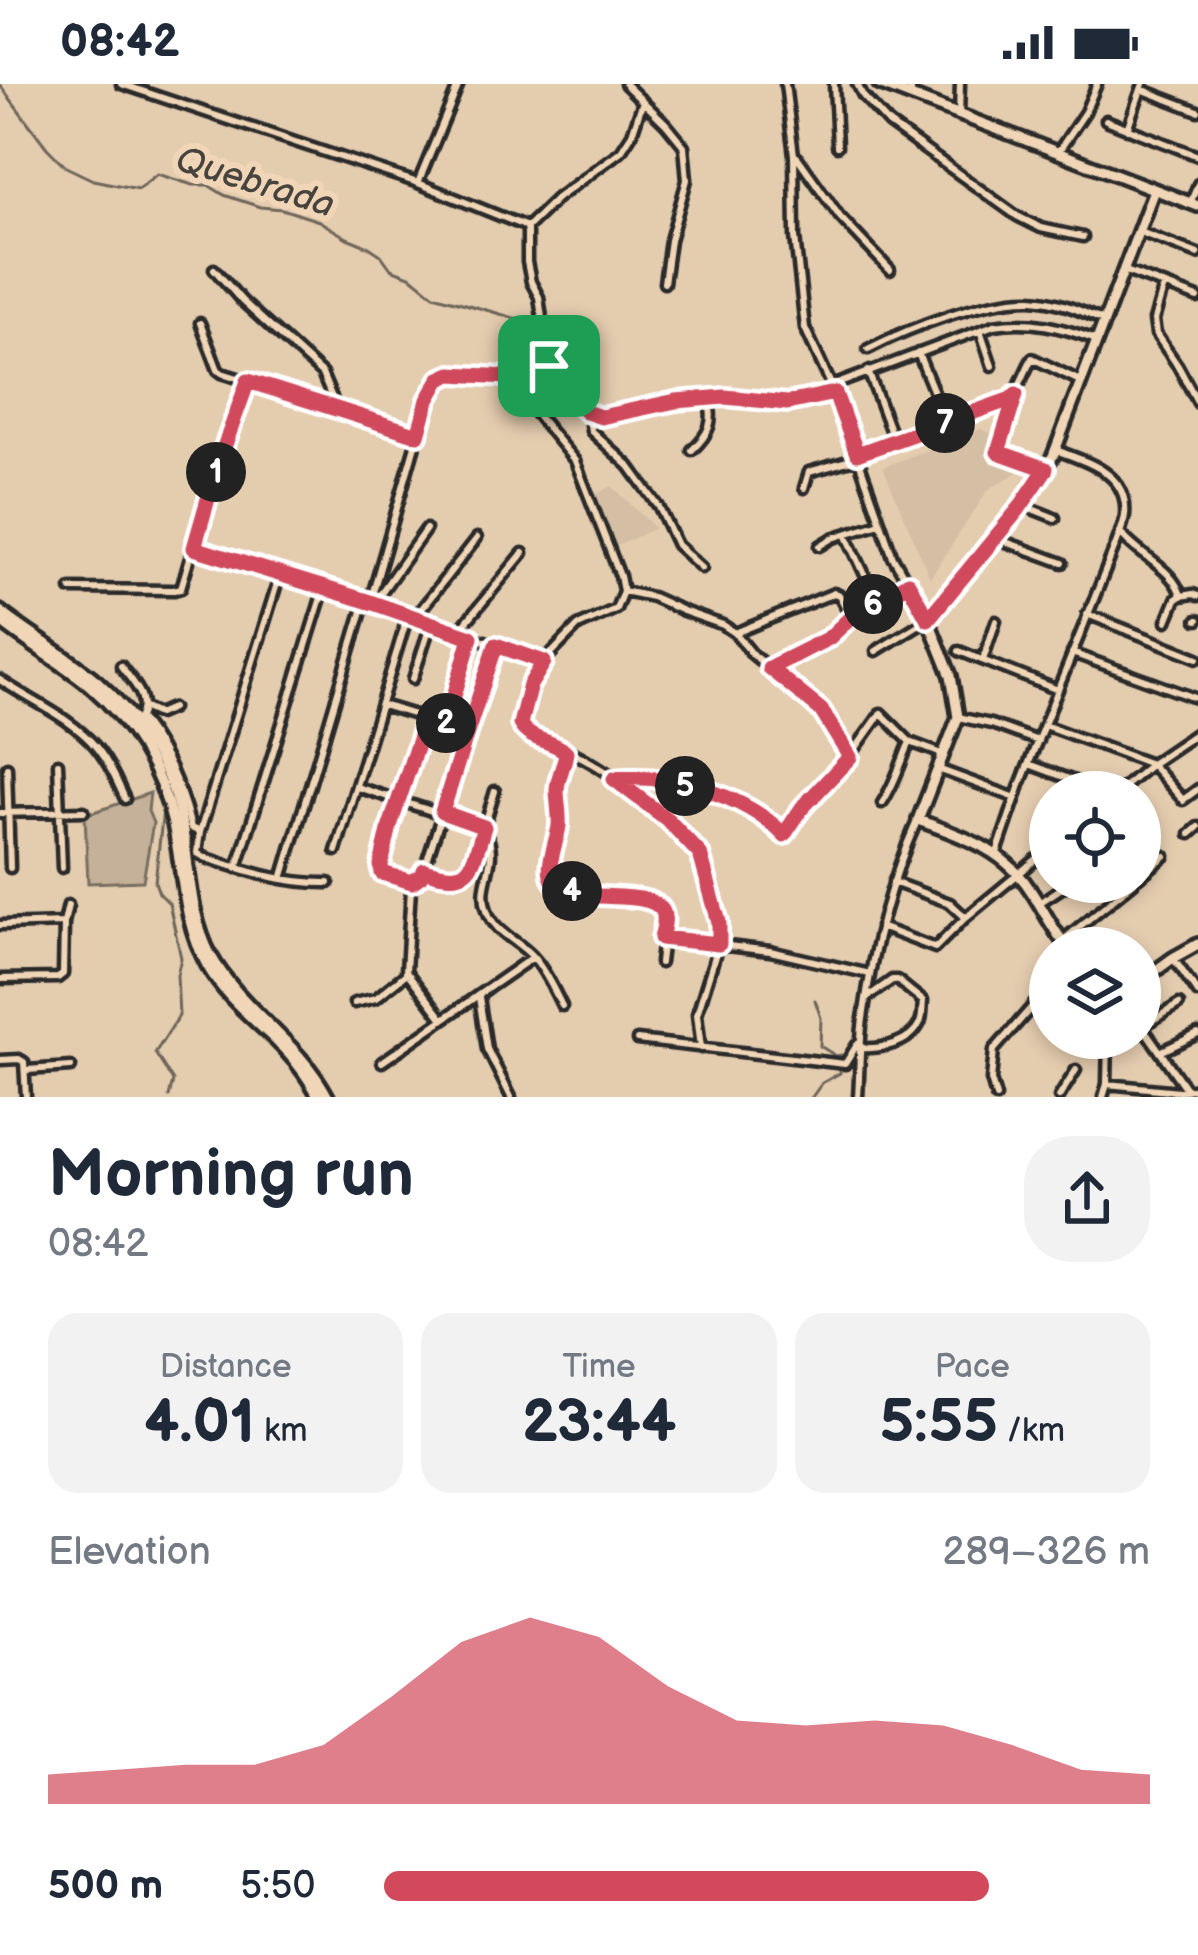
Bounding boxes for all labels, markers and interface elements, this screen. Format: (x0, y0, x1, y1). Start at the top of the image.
text: 08:42 (60, 15, 179, 70)
water label: Quebrada (171, 139, 339, 227)
pin (498, 315, 600, 417)
icon: arrive (516, 333, 582, 399)
pin: 7 (915, 393, 975, 453)
text: 7 (936, 403, 954, 443)
pin: 1 (186, 442, 246, 502)
text: 1 (209, 452, 223, 492)
pin: 6 (843, 574, 903, 634)
text: 6 (863, 584, 883, 624)
pin: 2 (416, 693, 476, 753)
text: 2 (436, 703, 456, 743)
pin: 5 (655, 756, 715, 816)
text: 5 (675, 766, 695, 806)
map controls (1029, 771, 1161, 1059)
button: locate (1029, 771, 1161, 903)
pin: 4 (542, 861, 602, 921)
text: 4 (562, 871, 582, 911)
button: layers (1029, 927, 1161, 1059)
text: Morning run (48, 1136, 414, 1215)
button: share (1024, 1136, 1150, 1262)
text: 08:42 (48, 1221, 148, 1268)
text: Distance (160, 1347, 292, 1387)
text: Time (562, 1347, 636, 1387)
text: Pace (935, 1347, 1010, 1387)
text: 4.01 (144, 1387, 255, 1459)
text: 23:44 (522, 1387, 676, 1459)
text: 5:55 (880, 1387, 998, 1459)
text: km (255, 1411, 307, 1451)
text: /km (998, 1411, 1065, 1451)
text: Elevation (48, 1529, 211, 1576)
text: 289–326 m (942, 1529, 1150, 1576)
text: 500 m (48, 1863, 163, 1910)
text: 5:50 (240, 1863, 316, 1910)

